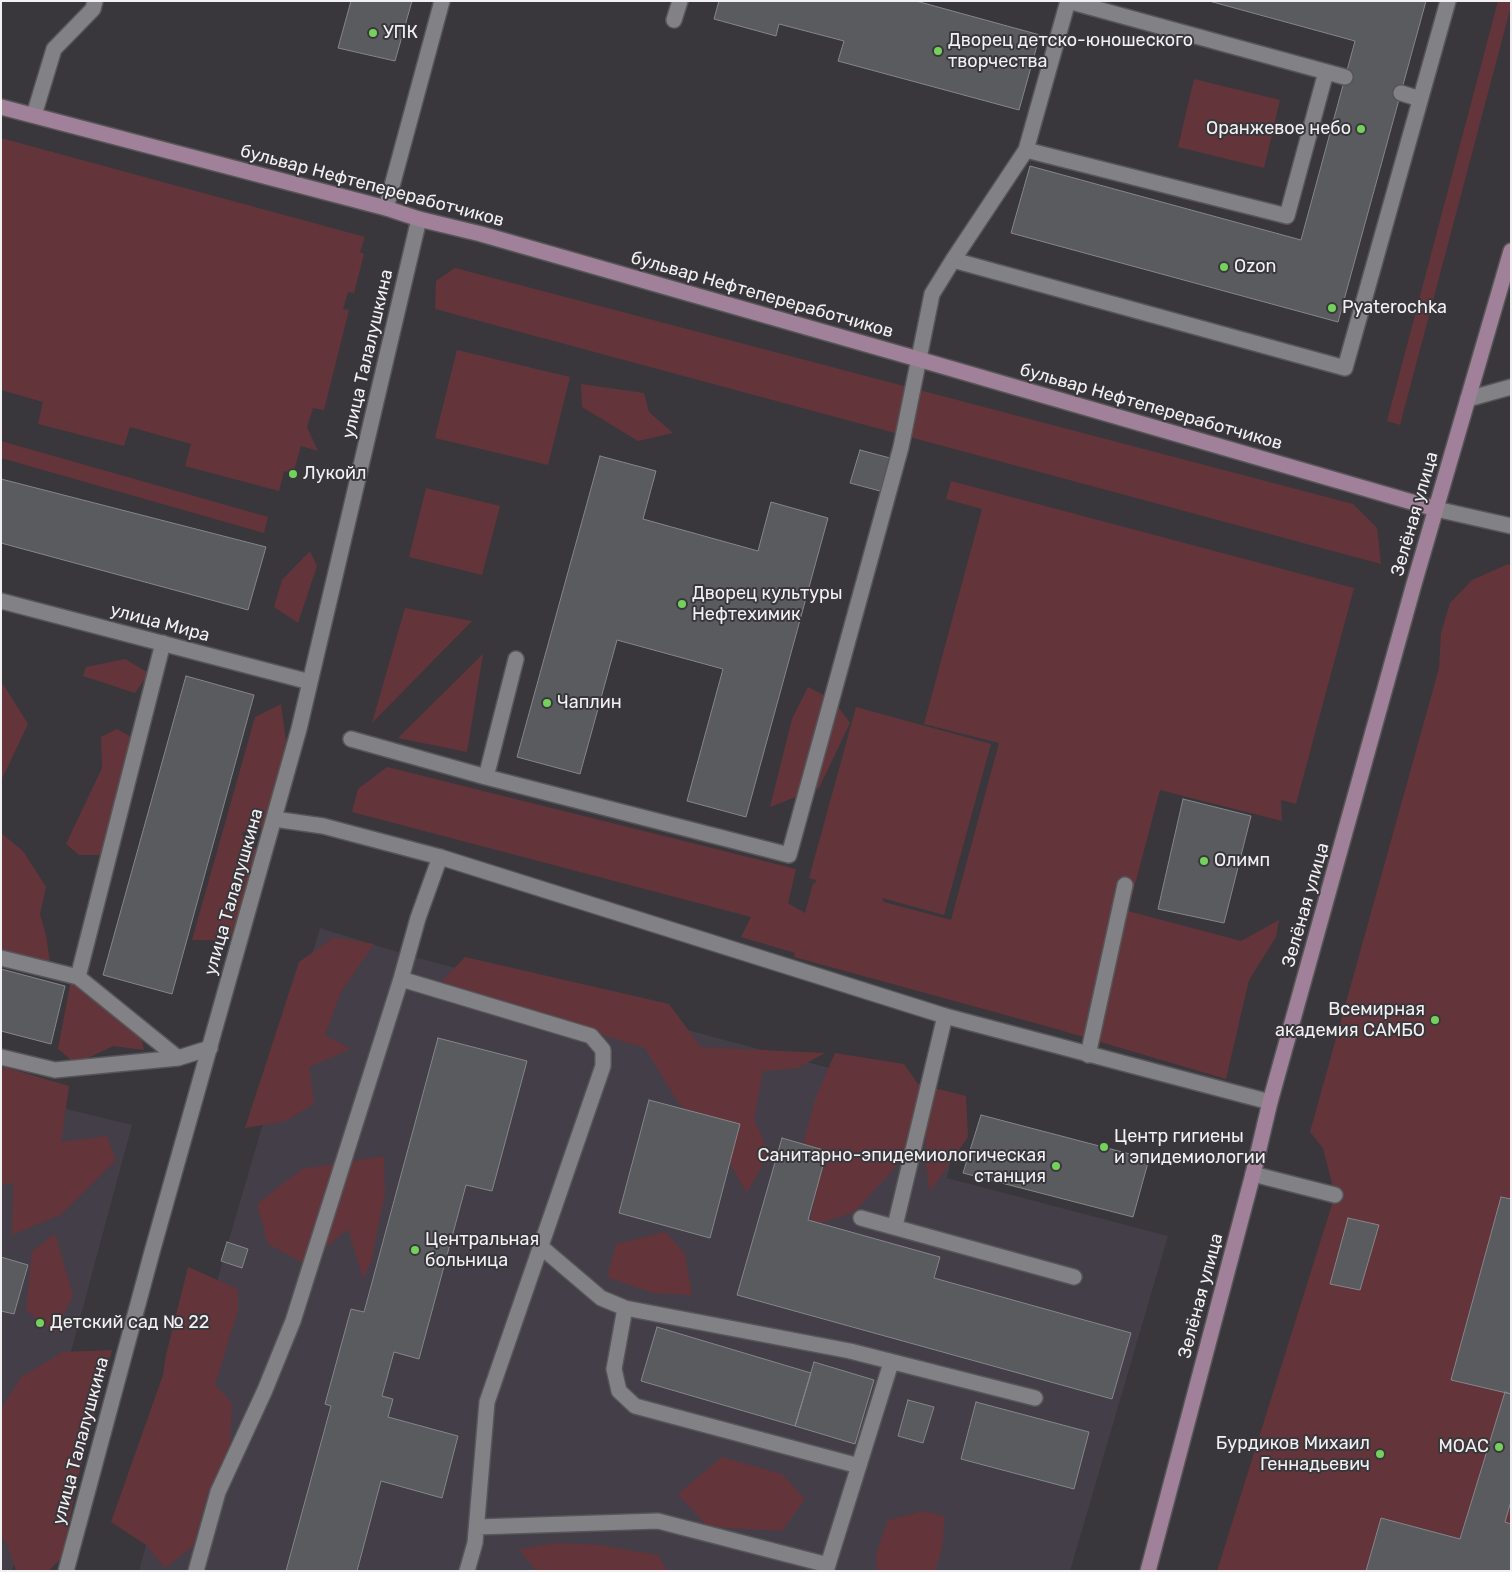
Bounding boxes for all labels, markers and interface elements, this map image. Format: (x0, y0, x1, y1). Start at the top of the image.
place label: УПК (383, 22, 418, 44)
marker: УПК (367, 27, 379, 39)
place label: Дворец детско-юношеского творчества (948, 30, 1193, 72)
marker: Дворец детско-юношеского творчества (932, 45, 944, 57)
place label: Оранжевое небо (1206, 118, 1351, 140)
marker: Оранжевое небо (1355, 123, 1367, 135)
street label: бульвар Нефтепереработчиков (238, 140, 506, 232)
street label: бульвар Нефтепереработчиков (628, 247, 896, 343)
place label: Ozon (1234, 256, 1276, 278)
marker: Ozon (1218, 261, 1230, 273)
street label: улица Талалушкина (338, 267, 398, 441)
place label: Pyaterochka (1342, 297, 1447, 319)
marker: Pyaterochka (1326, 302, 1338, 314)
street label: бульвар Нефтепереработчиков (1017, 359, 1285, 455)
street label: Зелёная улица (1387, 449, 1443, 579)
place label: Лукойл (303, 463, 367, 485)
marker: Лукойл (287, 468, 299, 480)
place label: Дворец культуры Нефтехимик (692, 583, 842, 626)
marker: Дворец культуры Нефтехимик (676, 598, 688, 610)
street label: улица Мира (108, 599, 212, 647)
place label: Чаплин (557, 692, 622, 714)
marker: Чаплин (541, 697, 553, 709)
street label: улица Талалушкина (200, 806, 268, 978)
street label: Зелёная улица (1278, 840, 1334, 970)
place label: Олимп (1214, 850, 1270, 872)
marker: Олимп (1198, 855, 1210, 867)
place label: Всемирная академия САМБО (1275, 999, 1425, 1042)
marker: Всемирная академия САМБО (1429, 1014, 1441, 1026)
place label: Центр гигиены и эпидемиологии (1114, 1126, 1266, 1168)
marker: Центр гигиены и эпидемиологии (1098, 1141, 1110, 1153)
place label: Санитарно-эпидемиологическая станция (758, 1145, 1046, 1188)
marker: Санитарно-эпидемиологическая станция (1050, 1160, 1062, 1172)
place label: Центральная больница (425, 1229, 539, 1272)
street label: Зелёная улица (1174, 1231, 1228, 1361)
marker: Центральная больница (409, 1244, 421, 1256)
place label: Детский сад № 22 (50, 1312, 209, 1334)
marker: Детский сад № 22 (34, 1317, 46, 1329)
street label: улица Талалушкина (48, 1355, 114, 1527)
place label: Бурдиков Михаил Геннадьевич (1216, 1433, 1370, 1476)
place label: МОАС (1438, 1436, 1489, 1458)
marker: МОАС (1493, 1441, 1505, 1453)
marker: Бурдиков Михаил Геннадьевич (1374, 1448, 1386, 1460)

